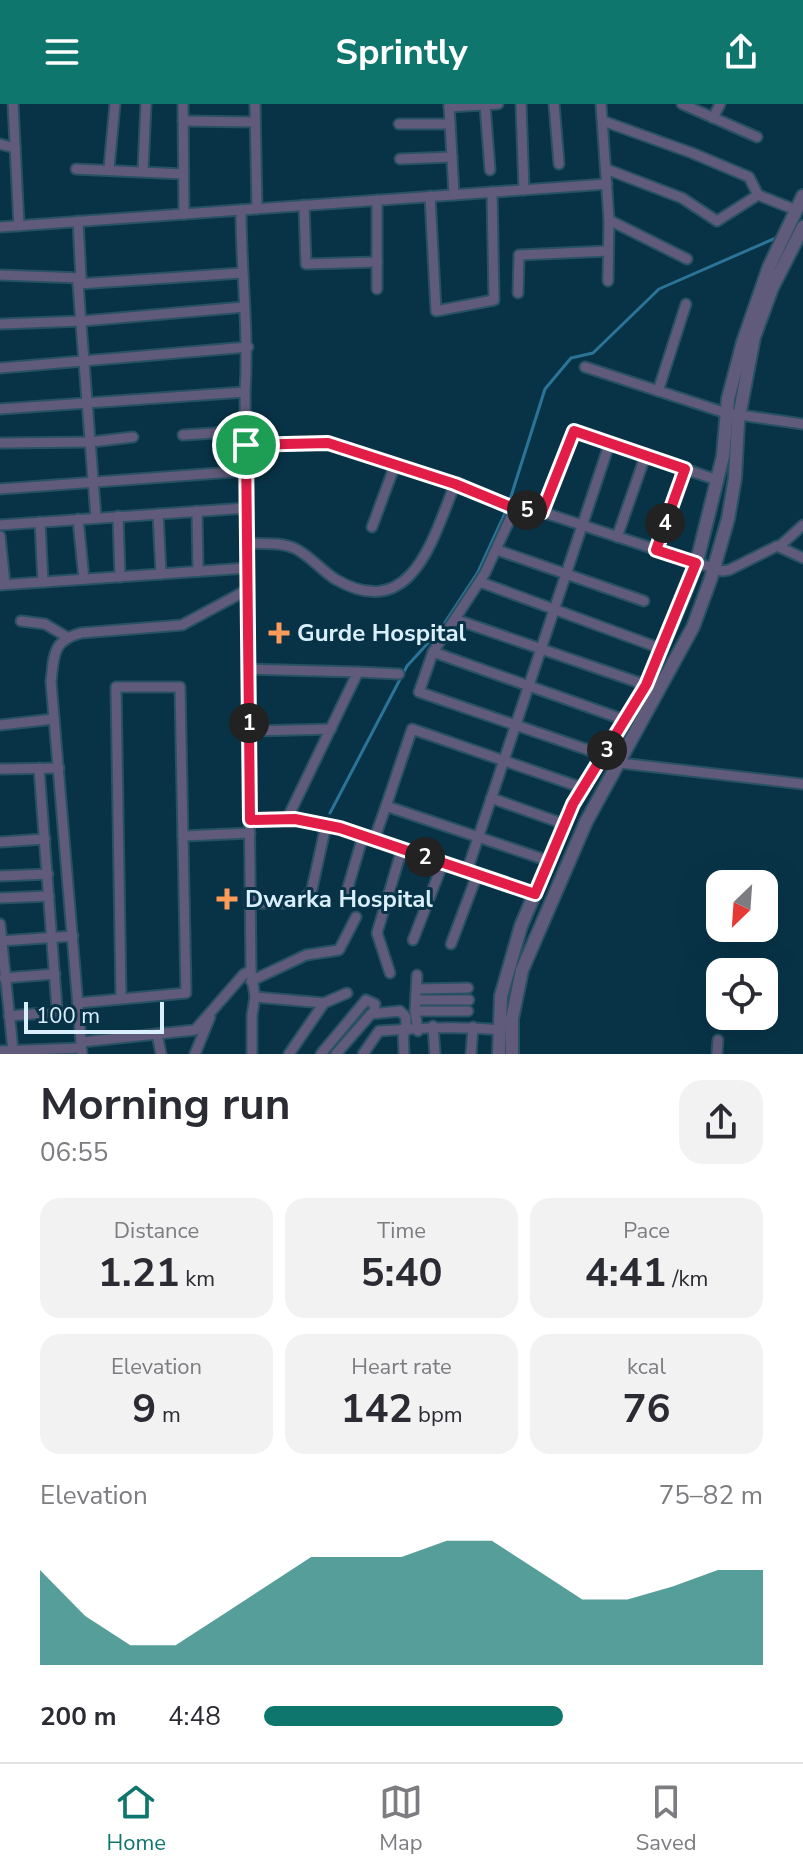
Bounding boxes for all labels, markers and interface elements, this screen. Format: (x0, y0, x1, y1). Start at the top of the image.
text: Sprintly (335, 28, 468, 77)
icon: menu (40, 30, 84, 74)
icon: share (719, 30, 763, 74)
pin (212, 411, 280, 479)
icon: arrive (224, 423, 268, 467)
pin: 5 (507, 490, 547, 530)
text: 5 (520, 495, 534, 525)
pin: 4 (645, 503, 685, 543)
text: 4 (658, 508, 672, 538)
place label: Gurde Hospital (297, 617, 467, 649)
marker: Gurde Hospital (268, 622, 290, 644)
pin: 1 (229, 703, 269, 743)
text: 1 (242, 708, 256, 738)
pin: 3 (587, 730, 627, 770)
text: 3 (600, 735, 614, 765)
pin: 2 (405, 837, 445, 877)
text: 2 (418, 842, 432, 872)
north arrow (706, 870, 778, 942)
map controls (706, 870, 778, 1030)
place label: Dwarka Hospital (245, 883, 433, 915)
marker: Dwarka Hospital (216, 888, 238, 910)
button: locate (706, 958, 778, 1030)
scale bar (24, 998, 164, 1034)
text: 100 m (36, 1001, 100, 1031)
text: Morning run (40, 1075, 290, 1135)
button: share (679, 1080, 763, 1164)
text: 06:55 (40, 1135, 108, 1170)
text: Distance (114, 1216, 199, 1246)
text: Time (377, 1216, 426, 1246)
text: Pace (623, 1216, 670, 1246)
text: 1.21 (98, 1246, 180, 1300)
text: 5:40 (361, 1246, 442, 1300)
text: 4:41 (585, 1246, 667, 1300)
text: km (180, 1264, 215, 1294)
text: /km (667, 1264, 708, 1294)
text: Elevation (111, 1352, 202, 1382)
text: Heart rate (351, 1352, 452, 1382)
text: kcal (627, 1352, 666, 1382)
text: 9 (132, 1382, 156, 1436)
text: 142 (340, 1382, 412, 1436)
text: 76 (623, 1382, 671, 1436)
text: m (156, 1400, 181, 1430)
text: bpm (412, 1400, 463, 1430)
text: Elevation (40, 1478, 148, 1513)
text: 75–82 m (659, 1478, 763, 1513)
text: 200 m (40, 1699, 117, 1734)
text: 4:48 (168, 1699, 221, 1734)
tab: Home (106, 1780, 166, 1858)
tab: Map (379, 1780, 423, 1858)
tab: Saved (636, 1780, 697, 1858)

